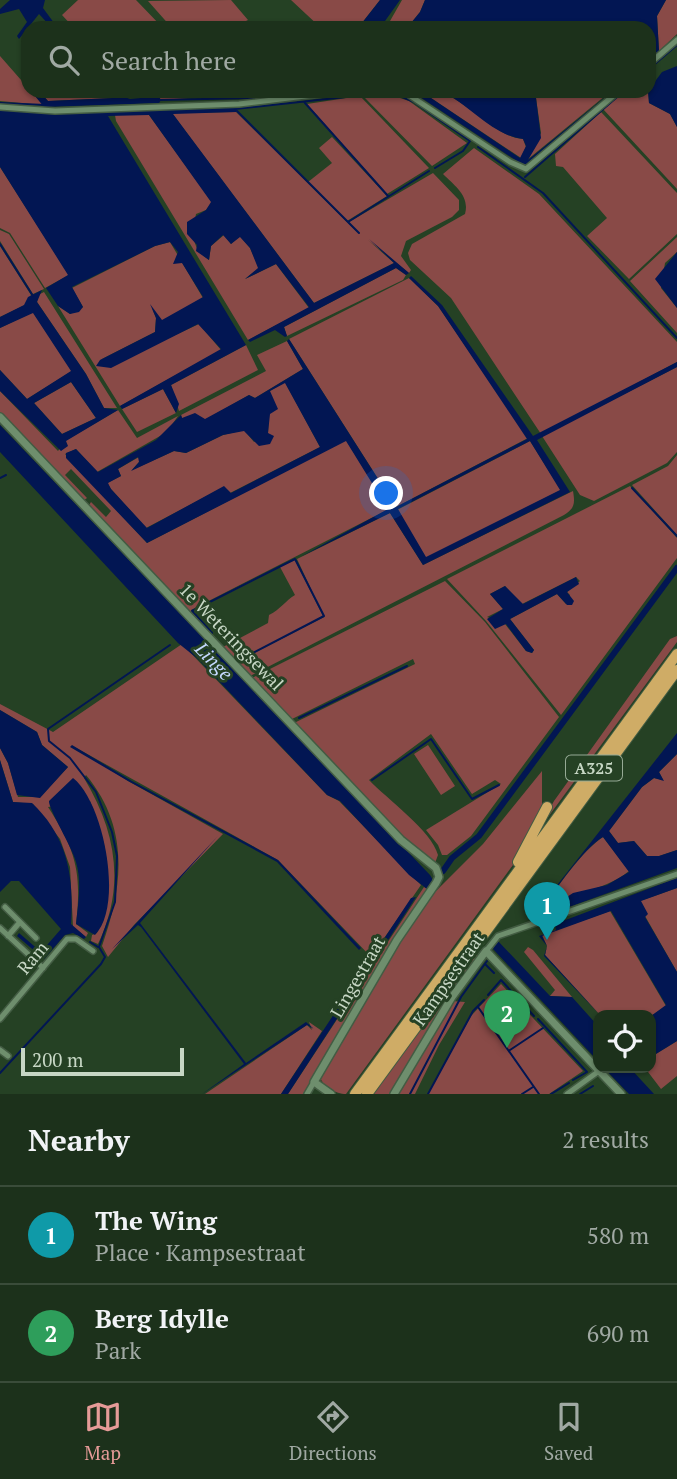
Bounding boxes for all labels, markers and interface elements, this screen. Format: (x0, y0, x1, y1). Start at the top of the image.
search box (21, 21, 656, 98)
icon: search (45, 41, 83, 79)
text: Search here (101, 43, 236, 77)
your location (369, 476, 403, 510)
street label: 1e Weteringsewal (174, 577, 289, 695)
water label: Linge (189, 635, 239, 685)
road number: A325 (566, 755, 622, 780)
pin: 1 (524, 882, 570, 940)
street label: Kampsestraat (407, 926, 490, 1030)
street label: Lingestraat (324, 931, 390, 1022)
street label: Ram (11, 935, 53, 979)
pin: 2 (484, 990, 530, 1048)
map controls (593, 1010, 656, 1073)
button: locate (593, 1010, 656, 1073)
scale bar (21, 1045, 184, 1077)
text: 200 m (32, 1047, 83, 1072)
text: Nearby (28, 1120, 130, 1160)
text: 2 results (562, 1124, 649, 1155)
text: The Wing (95, 1203, 217, 1237)
text: 1 (45, 1220, 58, 1251)
text: 580 m (587, 1220, 649, 1251)
text: Place · Kampsestraat (95, 1237, 306, 1268)
text: Berg Idylle (95, 1301, 229, 1335)
text: 2 (45, 1318, 58, 1349)
text: 690 m (587, 1318, 649, 1349)
text: Park (95, 1335, 141, 1366)
tab: Map (84, 1398, 122, 1465)
tab: Directions (289, 1398, 377, 1465)
tab: Saved (544, 1398, 593, 1465)

